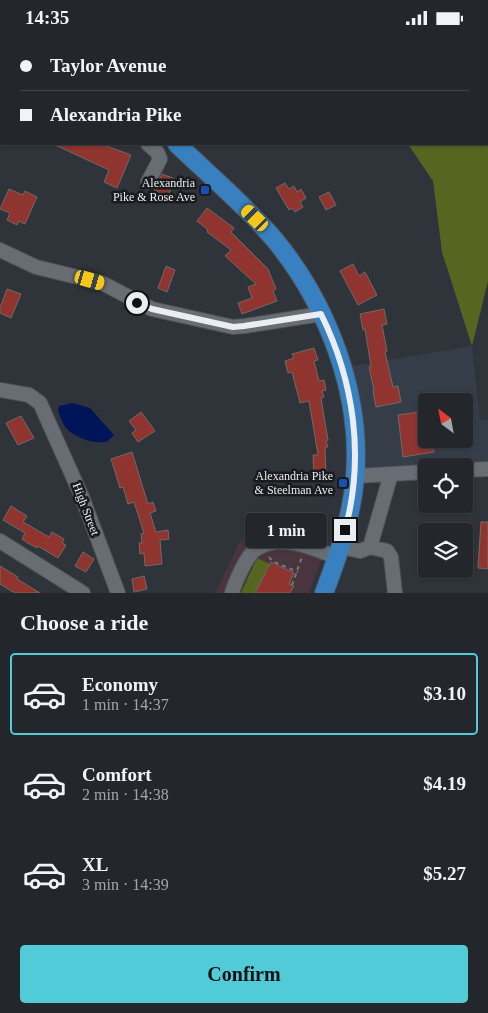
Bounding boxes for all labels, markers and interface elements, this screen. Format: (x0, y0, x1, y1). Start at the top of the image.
text: 14:35 (25, 7, 69, 28)
text: Taylor Avenue (50, 55, 166, 76)
text: Alexandria Pike (50, 104, 181, 125)
place label: Alexandria Pike & Rose Ave (113, 176, 196, 204)
marker: Alexandria Pike & Rose Ave (199, 184, 211, 196)
car (238, 202, 271, 234)
car (73, 269, 106, 291)
route start (126, 292, 148, 314)
north arrow (418, 393, 472, 447)
map controls (418, 393, 473, 578)
button: locate (418, 458, 473, 513)
place label: Alexandria Pike & Steelman Ave (255, 469, 333, 497)
marker: Alexandria Pike & Steelman Ave (337, 477, 349, 489)
street label: High Street (70, 481, 103, 538)
callout: 1 min (245, 513, 328, 547)
route end (334, 519, 356, 541)
text: 1 min (267, 522, 305, 539)
button: layers (418, 523, 473, 578)
text: Choose a ride (20, 610, 148, 635)
icon: car (22, 672, 67, 717)
text: Economy (82, 674, 158, 695)
text: $3.10 (423, 683, 466, 704)
text: 1 min · 14:37 (82, 696, 169, 713)
icon: car (22, 762, 67, 807)
text: Comfort (82, 764, 152, 785)
text: $4.19 (423, 773, 466, 794)
text: 2 min · 14:38 (82, 786, 169, 803)
icon: car (22, 852, 67, 897)
text: XL (82, 854, 108, 875)
text: $5.27 (423, 863, 466, 884)
text: 3 min · 14:39 (82, 876, 169, 893)
button: Confirm (20, 945, 468, 1003)

